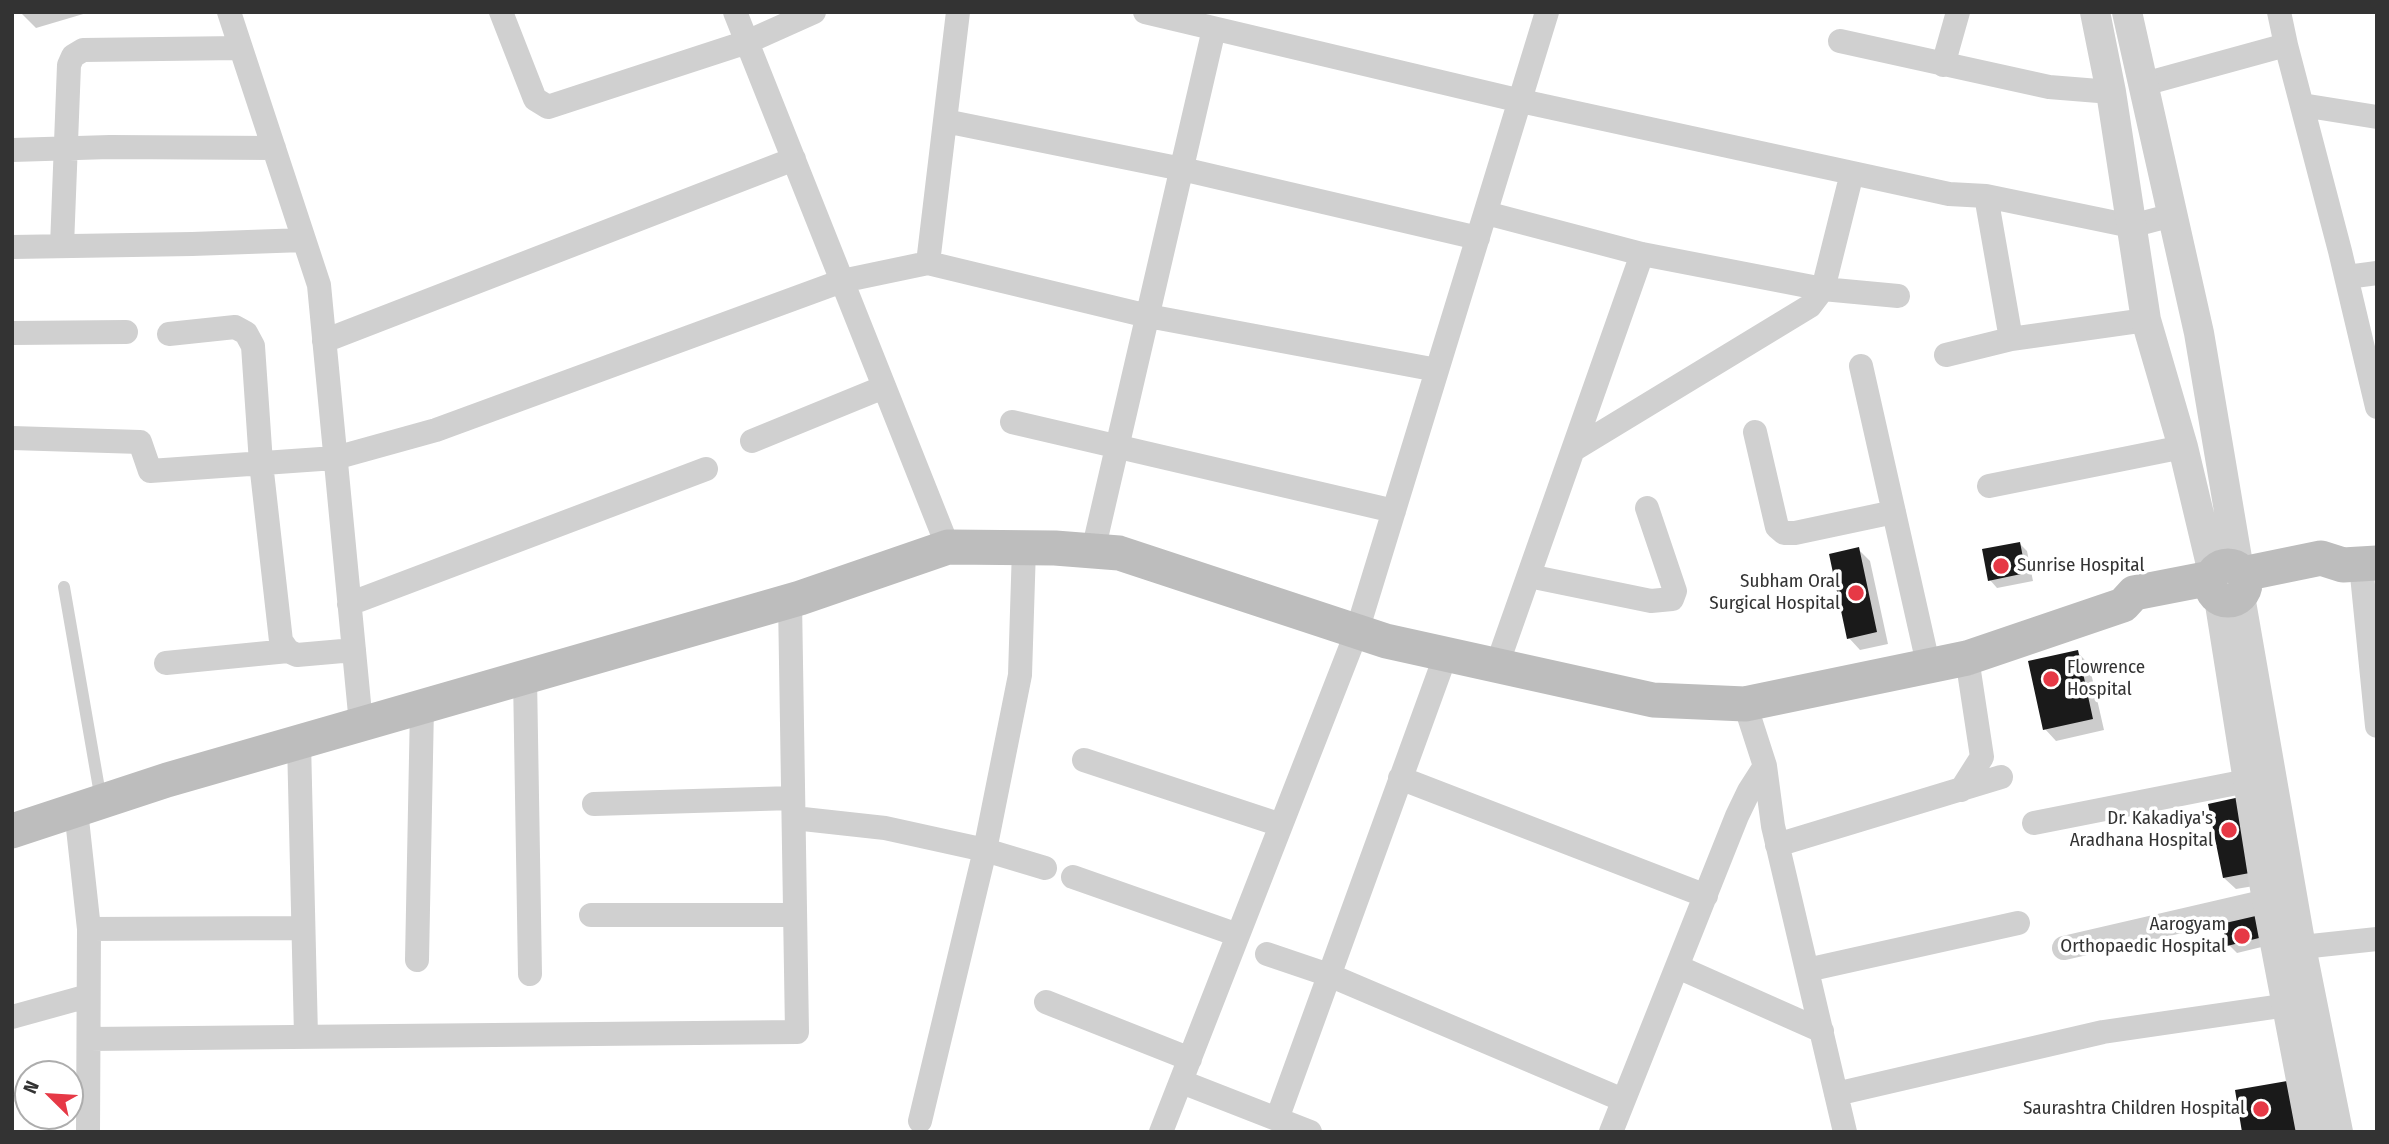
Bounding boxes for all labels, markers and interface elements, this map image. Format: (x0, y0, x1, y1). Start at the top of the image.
place label: Sunrise Hospital (2017, 555, 2144, 577)
marker: Sunrise Hospital (1991, 556, 2011, 576)
place label: Subham Oral Surgical Hospital (1709, 571, 1840, 615)
marker: Subham Oral Surgical Hospital (1846, 583, 1866, 603)
place label: Flowrence Hospital (2067, 657, 2145, 701)
marker: Flowrence Hospital (2041, 669, 2061, 689)
place label: Dr. Kakadiya's Aradhana Hospital (2070, 808, 2213, 852)
marker: Dr. Kakadiya's Aradhana Hospital (2219, 820, 2239, 840)
place label: Aarogyam Orthopaedic Hospital (2060, 914, 2226, 958)
marker: Aarogyam Orthopaedic Hospital (2232, 926, 2252, 946)
north arrow (14, 1060, 84, 1130)
text: N (18, 1077, 44, 1097)
place label: Saurashtra Children Hospital (2023, 1098, 2245, 1120)
marker: Saurashtra Children Hospital (2251, 1099, 2271, 1119)

